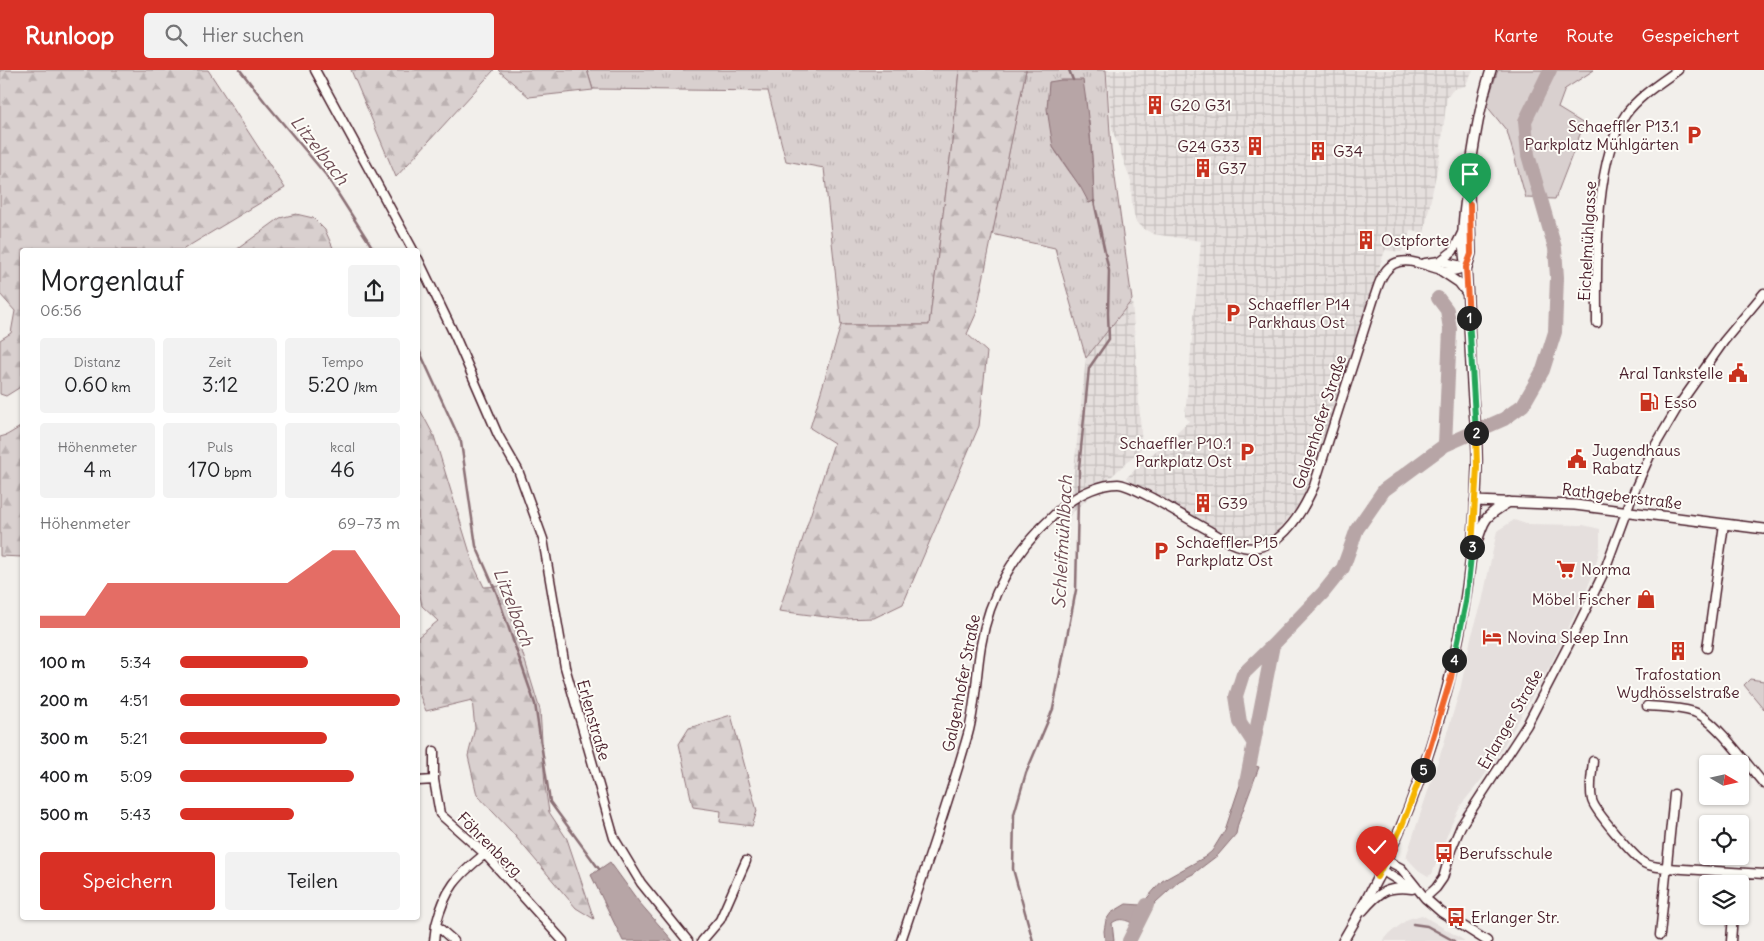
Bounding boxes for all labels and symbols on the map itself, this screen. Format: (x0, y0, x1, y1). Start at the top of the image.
building icon: G20 G31 (1144, 94, 1166, 116)
place label: G20 G31 (1170, 95, 1231, 115)
water label: Litzelbach (286, 111, 355, 190)
place label: Schaeffler P13.1 Parkplatz Mühlgärten (1525, 116, 1679, 154)
parking icon: Schaeffler P13.1 Parkplatz Mühlgärten (1683, 124, 1705, 146)
building icon: G24 G33 (1244, 135, 1266, 157)
place label: G24 G33 (1177, 136, 1240, 156)
building icon: G34 (1307, 140, 1329, 162)
place label: G34 (1333, 141, 1363, 161)
pin (1449, 153, 1491, 204)
building icon: G37 (1192, 157, 1214, 179)
place label: G37 (1218, 158, 1247, 178)
street label: Eichelmühlgasse (1574, 181, 1600, 301)
building icon: Ostpforte (1355, 229, 1377, 251)
place label: Ostpforte (1381, 230, 1449, 250)
place label: Schaeffler P14 Parkhaus Ost (1248, 294, 1350, 332)
parking icon: Schaeffler P14 Parkhaus Ost (1222, 302, 1244, 324)
pin: 1 (1456, 306, 1482, 330)
street label: Galgenhofer Straße (1288, 352, 1350, 492)
public building icon: Aral Tankstelle (1727, 362, 1749, 384)
place label: Aral Tankstelle (1619, 363, 1723, 383)
fuel station icon: Esso (1638, 391, 1660, 413)
place label: Esso (1664, 392, 1697, 412)
pin: 2 (1464, 420, 1488, 446)
place label: Schaeffler P10.1 Parkplatz Ost (1120, 433, 1233, 471)
place label: Jugendhaus Rabatz (1592, 440, 1681, 478)
parking icon: Schaeffler P10.1 Parkplatz Ost (1236, 441, 1258, 463)
public building icon: Jugendhaus Rabatz (1566, 448, 1588, 470)
water label: Schleifmühlbach (1047, 474, 1077, 609)
street label: Rathgeberstraße (1561, 479, 1683, 513)
building icon: G39 (1192, 492, 1214, 514)
place label: G39 (1218, 493, 1248, 513)
place label: Schaeffler P15 Parkplatz Ost (1176, 532, 1278, 570)
pin: 3 (1460, 534, 1484, 560)
parking icon: Schaeffler P15 Parkplatz Ost (1150, 540, 1172, 562)
supermarket icon: Norma (1555, 558, 1577, 580)
place label: Norma (1581, 559, 1631, 579)
water label: Litzelbach (489, 565, 540, 650)
shop icon: Möbel Fischer (1635, 588, 1657, 610)
place label: Möbel Fischer (1532, 589, 1631, 609)
street label: Galgenhofer Straße (938, 612, 984, 754)
hotel icon: Novina Sleep Inn (1481, 626, 1503, 648)
place label: Novina Sleep Inn (1507, 627, 1629, 647)
building icon: Trafostation Wydhösselstraße (1667, 640, 1689, 662)
pin: 4 (1442, 648, 1466, 672)
place label: Trafostation Wydhösselstraße (1616, 664, 1740, 702)
street label: Erlanger Straße (1473, 665, 1547, 773)
street label: Erlenstraße (573, 677, 615, 763)
north arrow (1699, 755, 1749, 805)
pin: 5 (1410, 758, 1436, 782)
street label: Föhrenberg (453, 807, 527, 881)
pin (1356, 826, 1398, 877)
bus stop icon: Berufsschule (1433, 842, 1455, 864)
place label: Berufsschule (1459, 843, 1553, 863)
bus stop icon: Erlanger Str. (1445, 906, 1467, 928)
place label: Erlanger Str. (1471, 907, 1560, 927)

